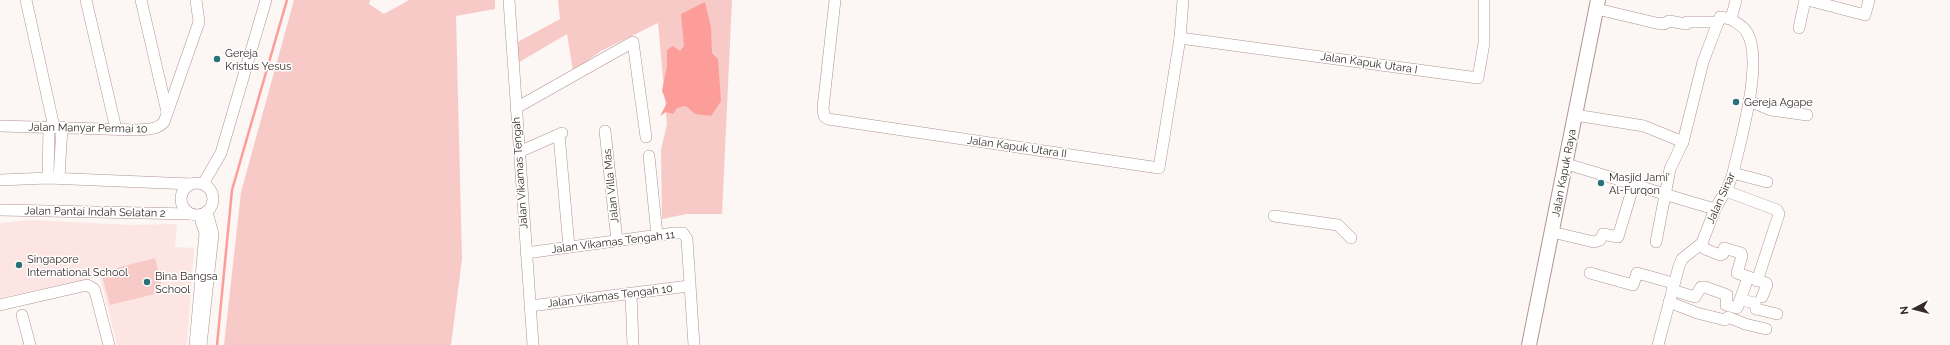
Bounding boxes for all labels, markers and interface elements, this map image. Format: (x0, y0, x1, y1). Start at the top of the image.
place label: Gereja Kristus Yesus (225, 47, 291, 73)
street label: Jalan Kapuk Utara I (1320, 50, 1418, 76)
marker: Gereja Kristus Yesus (212, 54, 222, 64)
place label: Gereja Agape (1744, 96, 1813, 109)
marker: Gereja Agape (1731, 97, 1741, 107)
street label: Jalan Vikamas Tengah (510, 117, 530, 229)
street label: Jalan Manyar Permai 10 (28, 120, 148, 136)
street label: Jalan Kapuk Raya (1549, 128, 1579, 218)
street label: Jalan Kapuk Utara II (966, 134, 1068, 160)
street label: Jalan Villa Mas (601, 148, 621, 224)
street label: Jalan Sinar (1704, 170, 1738, 226)
place label: Masjid Jami' Al-Furqon (1609, 171, 1670, 197)
marker: Masjid Jami' Al-Furqon (1596, 178, 1606, 188)
street label: Jalan Pantai Indah Selatan 2 (24, 204, 166, 220)
street label: Jalan Vikamas Tengah 11 (550, 228, 676, 256)
place label: Singapore International School (27, 253, 128, 279)
marker: Singapore International School (14, 260, 24, 270)
place label: Bina Bangsa School (155, 270, 218, 296)
marker: Bina Bangsa School (142, 277, 152, 287)
street label: Jalan Vikamas Tengah 10 (546, 282, 674, 310)
north arrow (1894, 289, 1934, 329)
text: N (1898, 305, 1912, 315)

